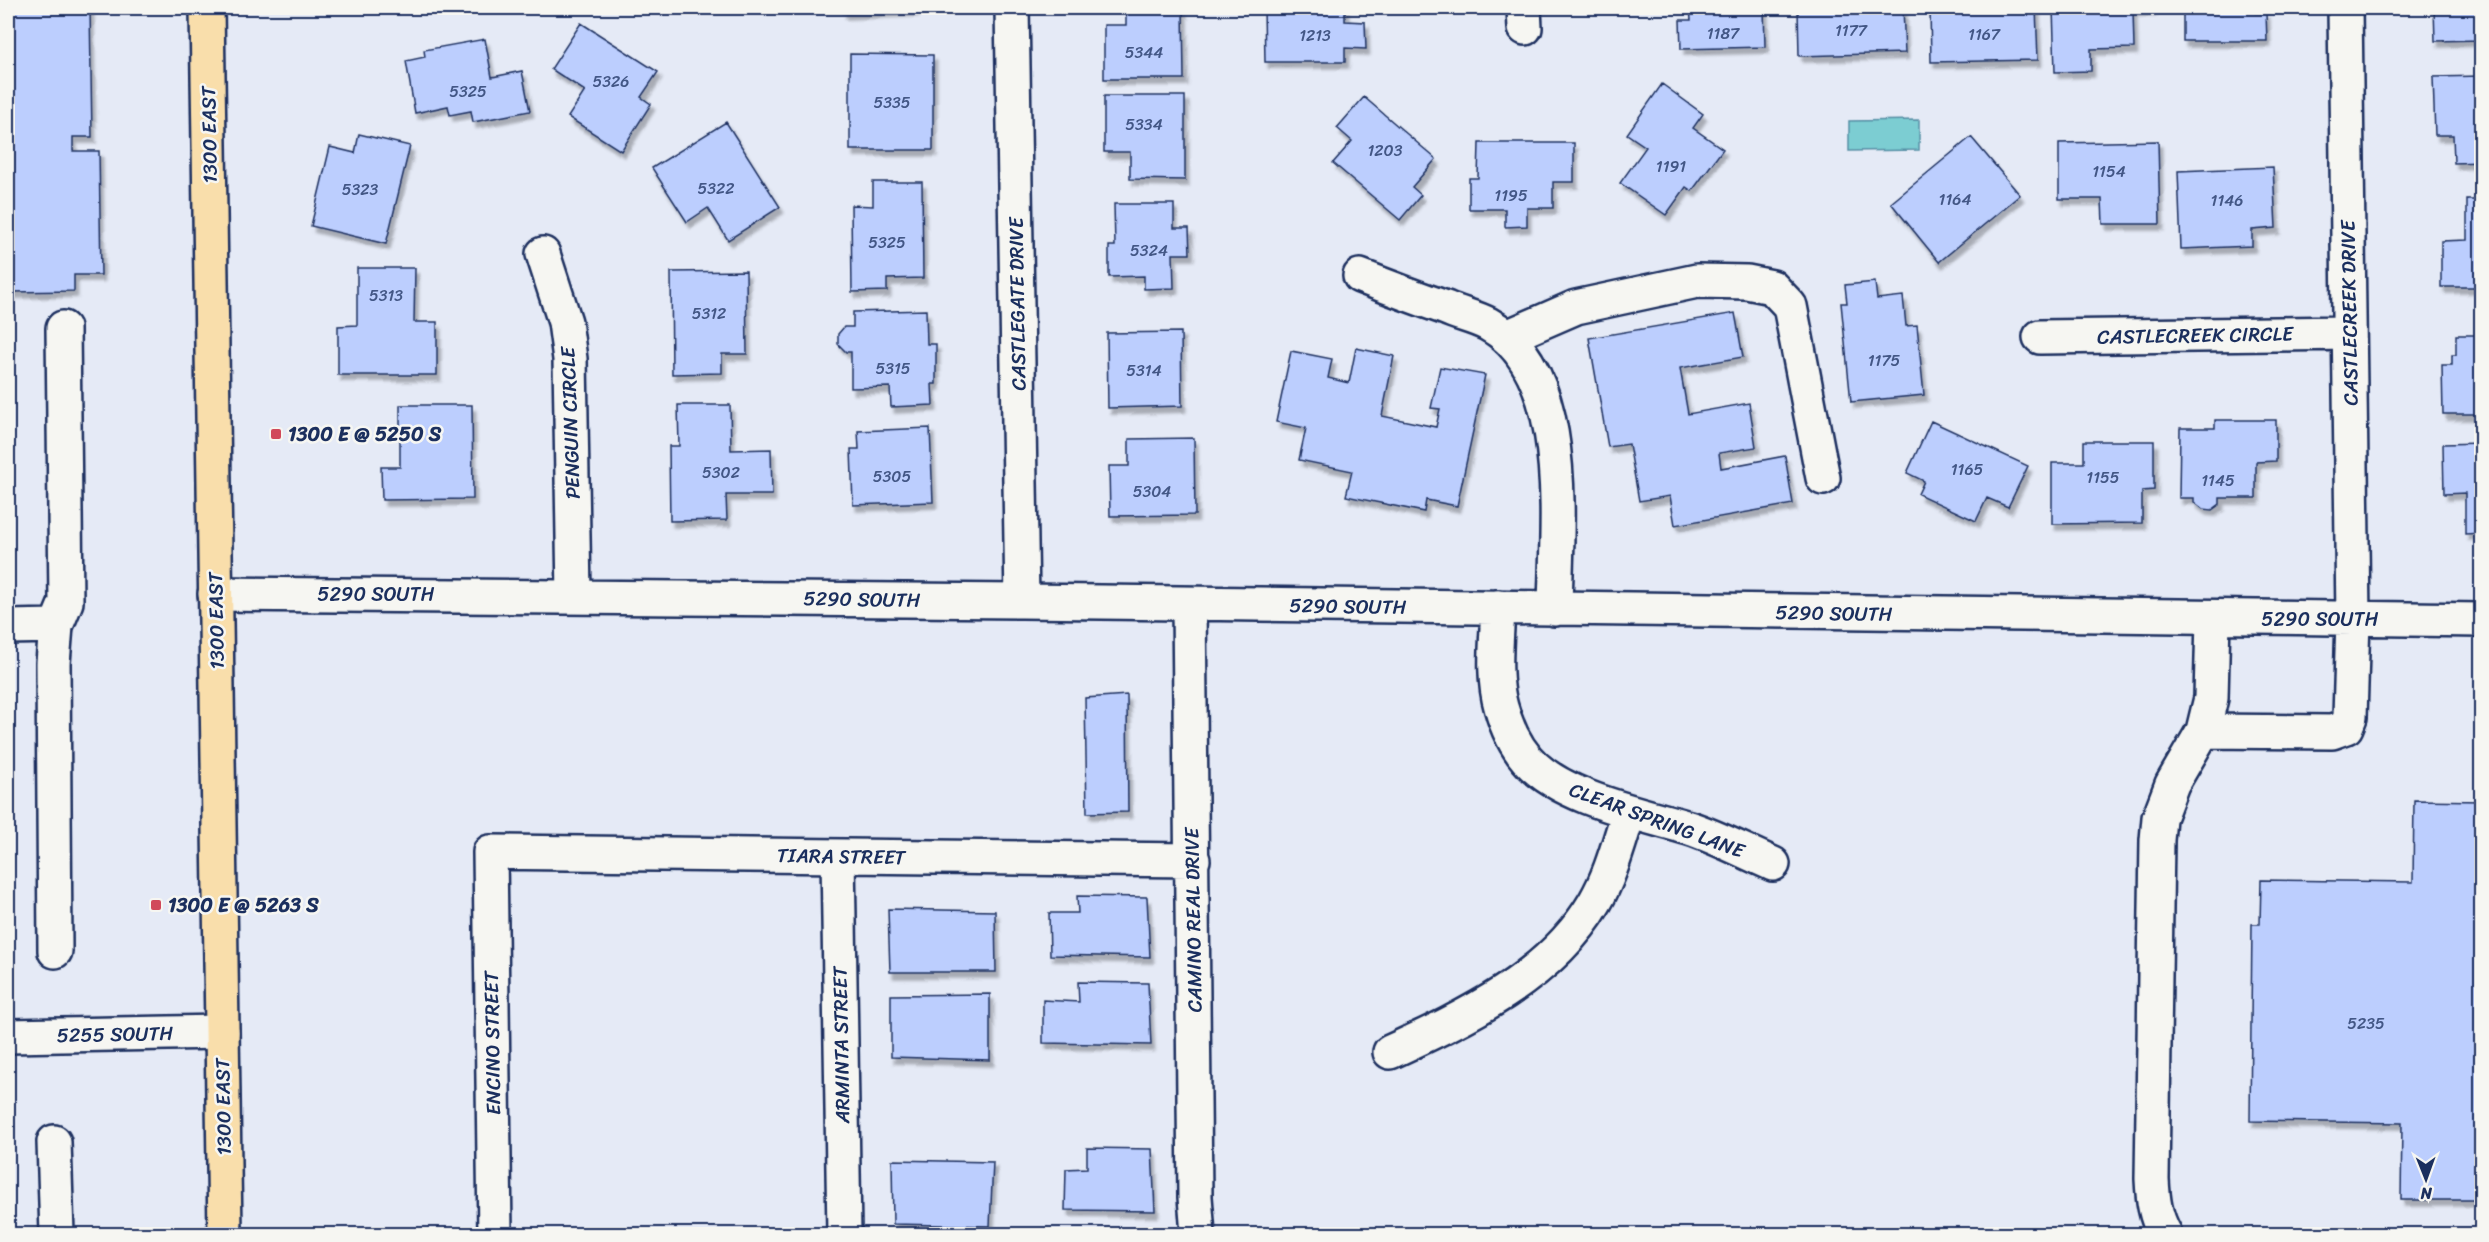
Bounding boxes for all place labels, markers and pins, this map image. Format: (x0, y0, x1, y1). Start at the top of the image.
place label: 1300 E @ 5250 S (288, 417, 442, 452)
marker: 1300 E @ 5250 S (269, 427, 283, 441)
place label: 1300 E @ 5263 S (168, 888, 319, 923)
marker: 1300 E @ 5263 S (149, 898, 163, 912)

